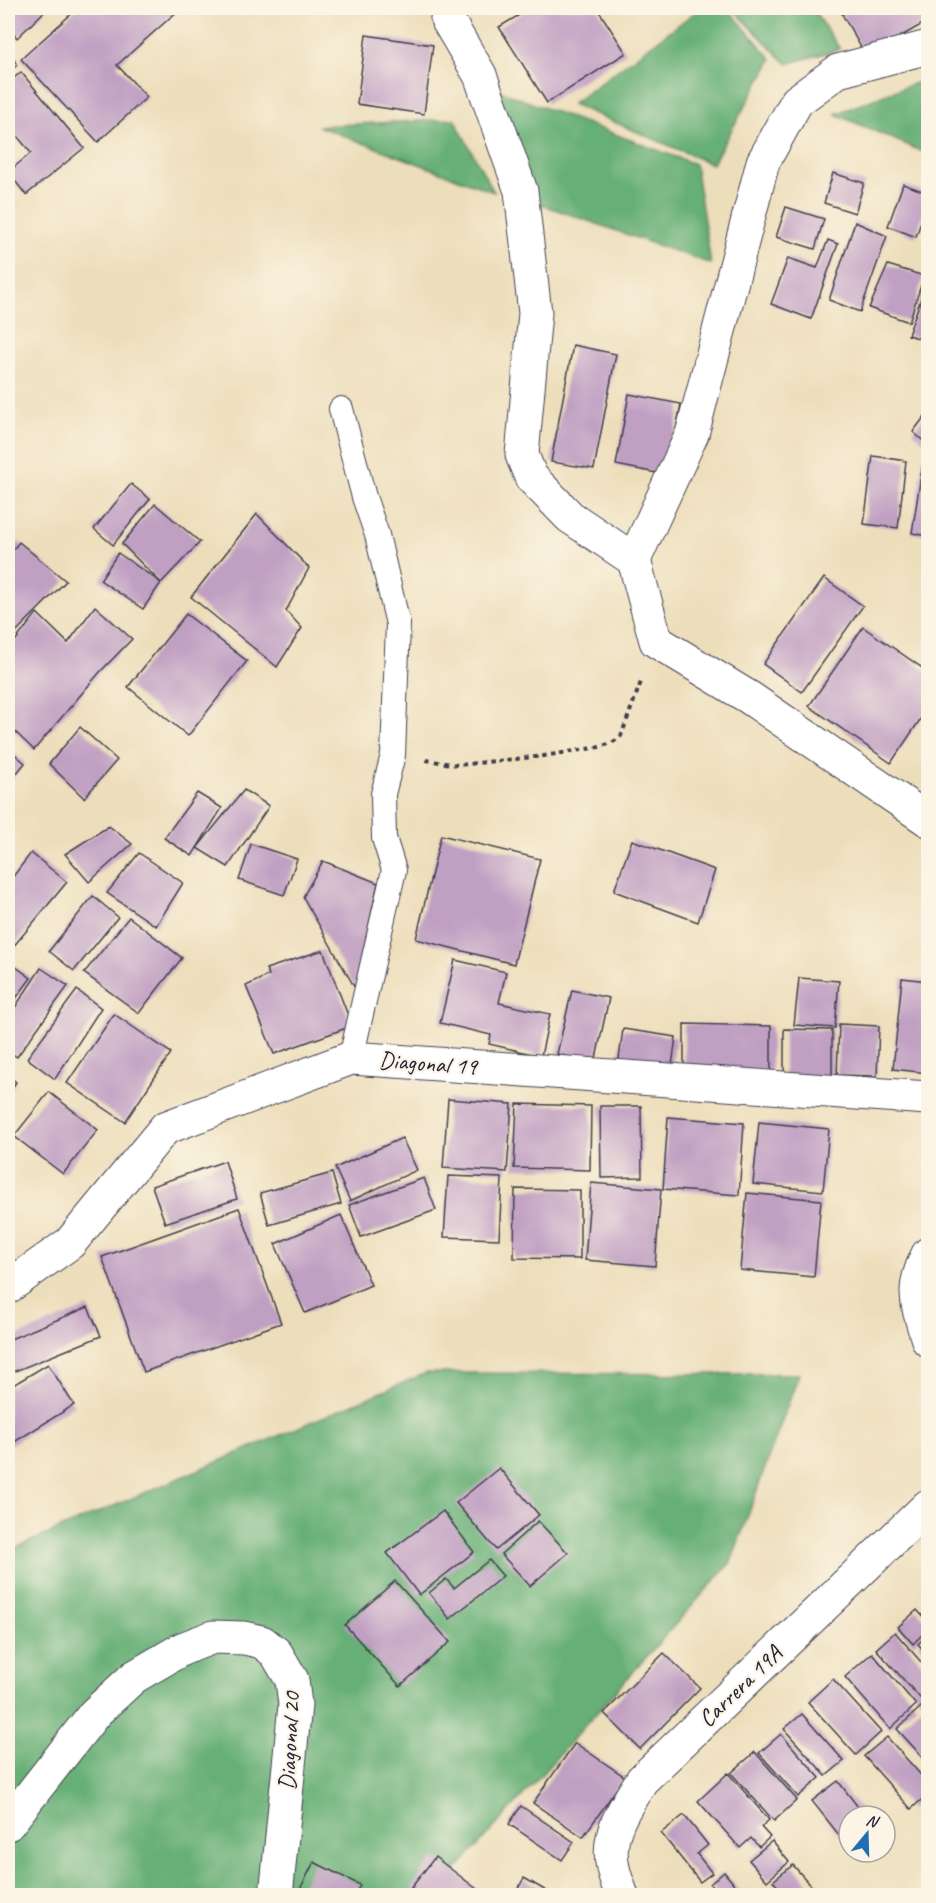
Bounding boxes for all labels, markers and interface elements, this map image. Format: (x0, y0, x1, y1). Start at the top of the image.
street label: Diagonal 19 (378, 1045, 480, 1082)
street label: Carrera 19A (692, 1638, 789, 1733)
street label: Diagonal 20 (271, 1689, 307, 1791)
north arrow (837, 1804, 897, 1864)
text: N (864, 1810, 882, 1833)

